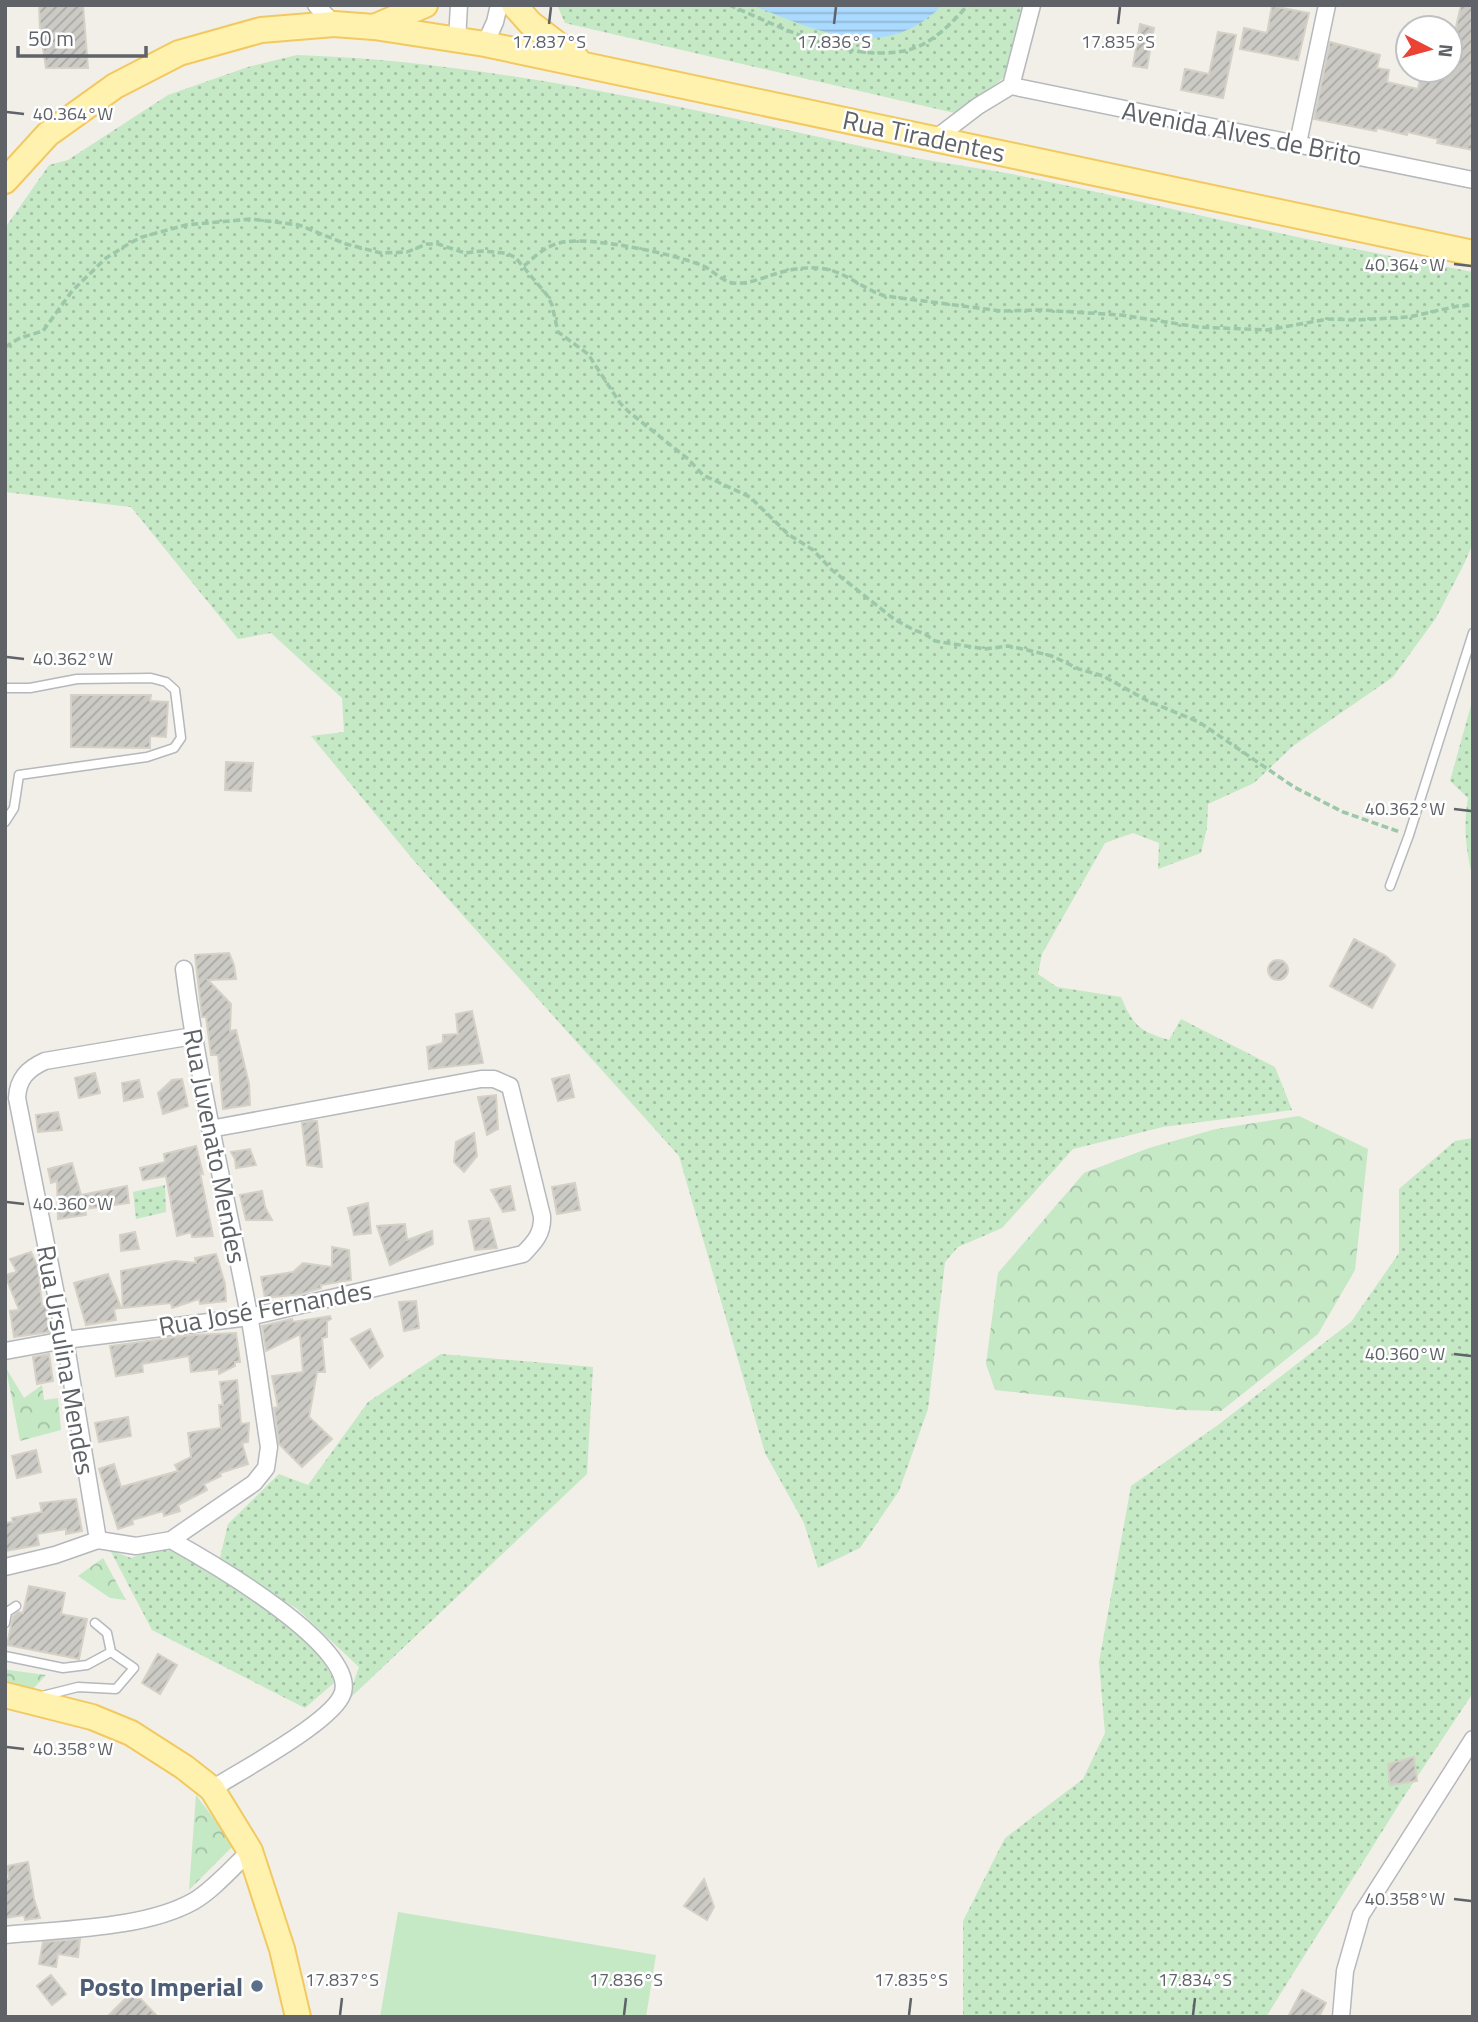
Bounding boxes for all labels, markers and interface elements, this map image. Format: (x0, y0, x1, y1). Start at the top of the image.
scale bar (18, 14, 145, 58)
north arrow (1394, 14, 1464, 84)
text: 50 m (28, 22, 74, 54)
text: 17.837°S (512, 28, 586, 55)
text: 17.836°S (797, 28, 871, 55)
text: 17.835°S (1081, 28, 1155, 55)
text: N (1431, 43, 1462, 59)
street label: Avenida Alves de Brito (1119, 91, 1365, 175)
text: 40.364°W (33, 100, 113, 127)
street label: Rua Tiradentes (839, 100, 1009, 172)
text: 40.364°W (1365, 251, 1445, 278)
text: 40.362°W (33, 645, 113, 672)
text: 40.362°W (1365, 795, 1445, 822)
street label: Rua Juvenato Mendes (173, 1025, 257, 1267)
text: 40.360°W (33, 1190, 113, 1217)
street label: Rua Ursulina Mendes (27, 1242, 105, 1478)
street label: Rua José Fernandes (155, 1270, 375, 1346)
text: 40.360°W (1365, 1340, 1445, 1367)
text: 40.358°W (33, 1735, 113, 1762)
text: 40.358°W (1365, 1885, 1445, 1912)
text: 17.837°S (305, 1966, 379, 1993)
text: 17.836°S (589, 1966, 663, 1993)
text: 17.835°S (874, 1966, 948, 1993)
text: 17.834°S (1158, 1966, 1232, 1993)
place label: Posto Imperial (79, 1967, 243, 2006)
marker: Posto Imperial (249, 1978, 265, 1994)

